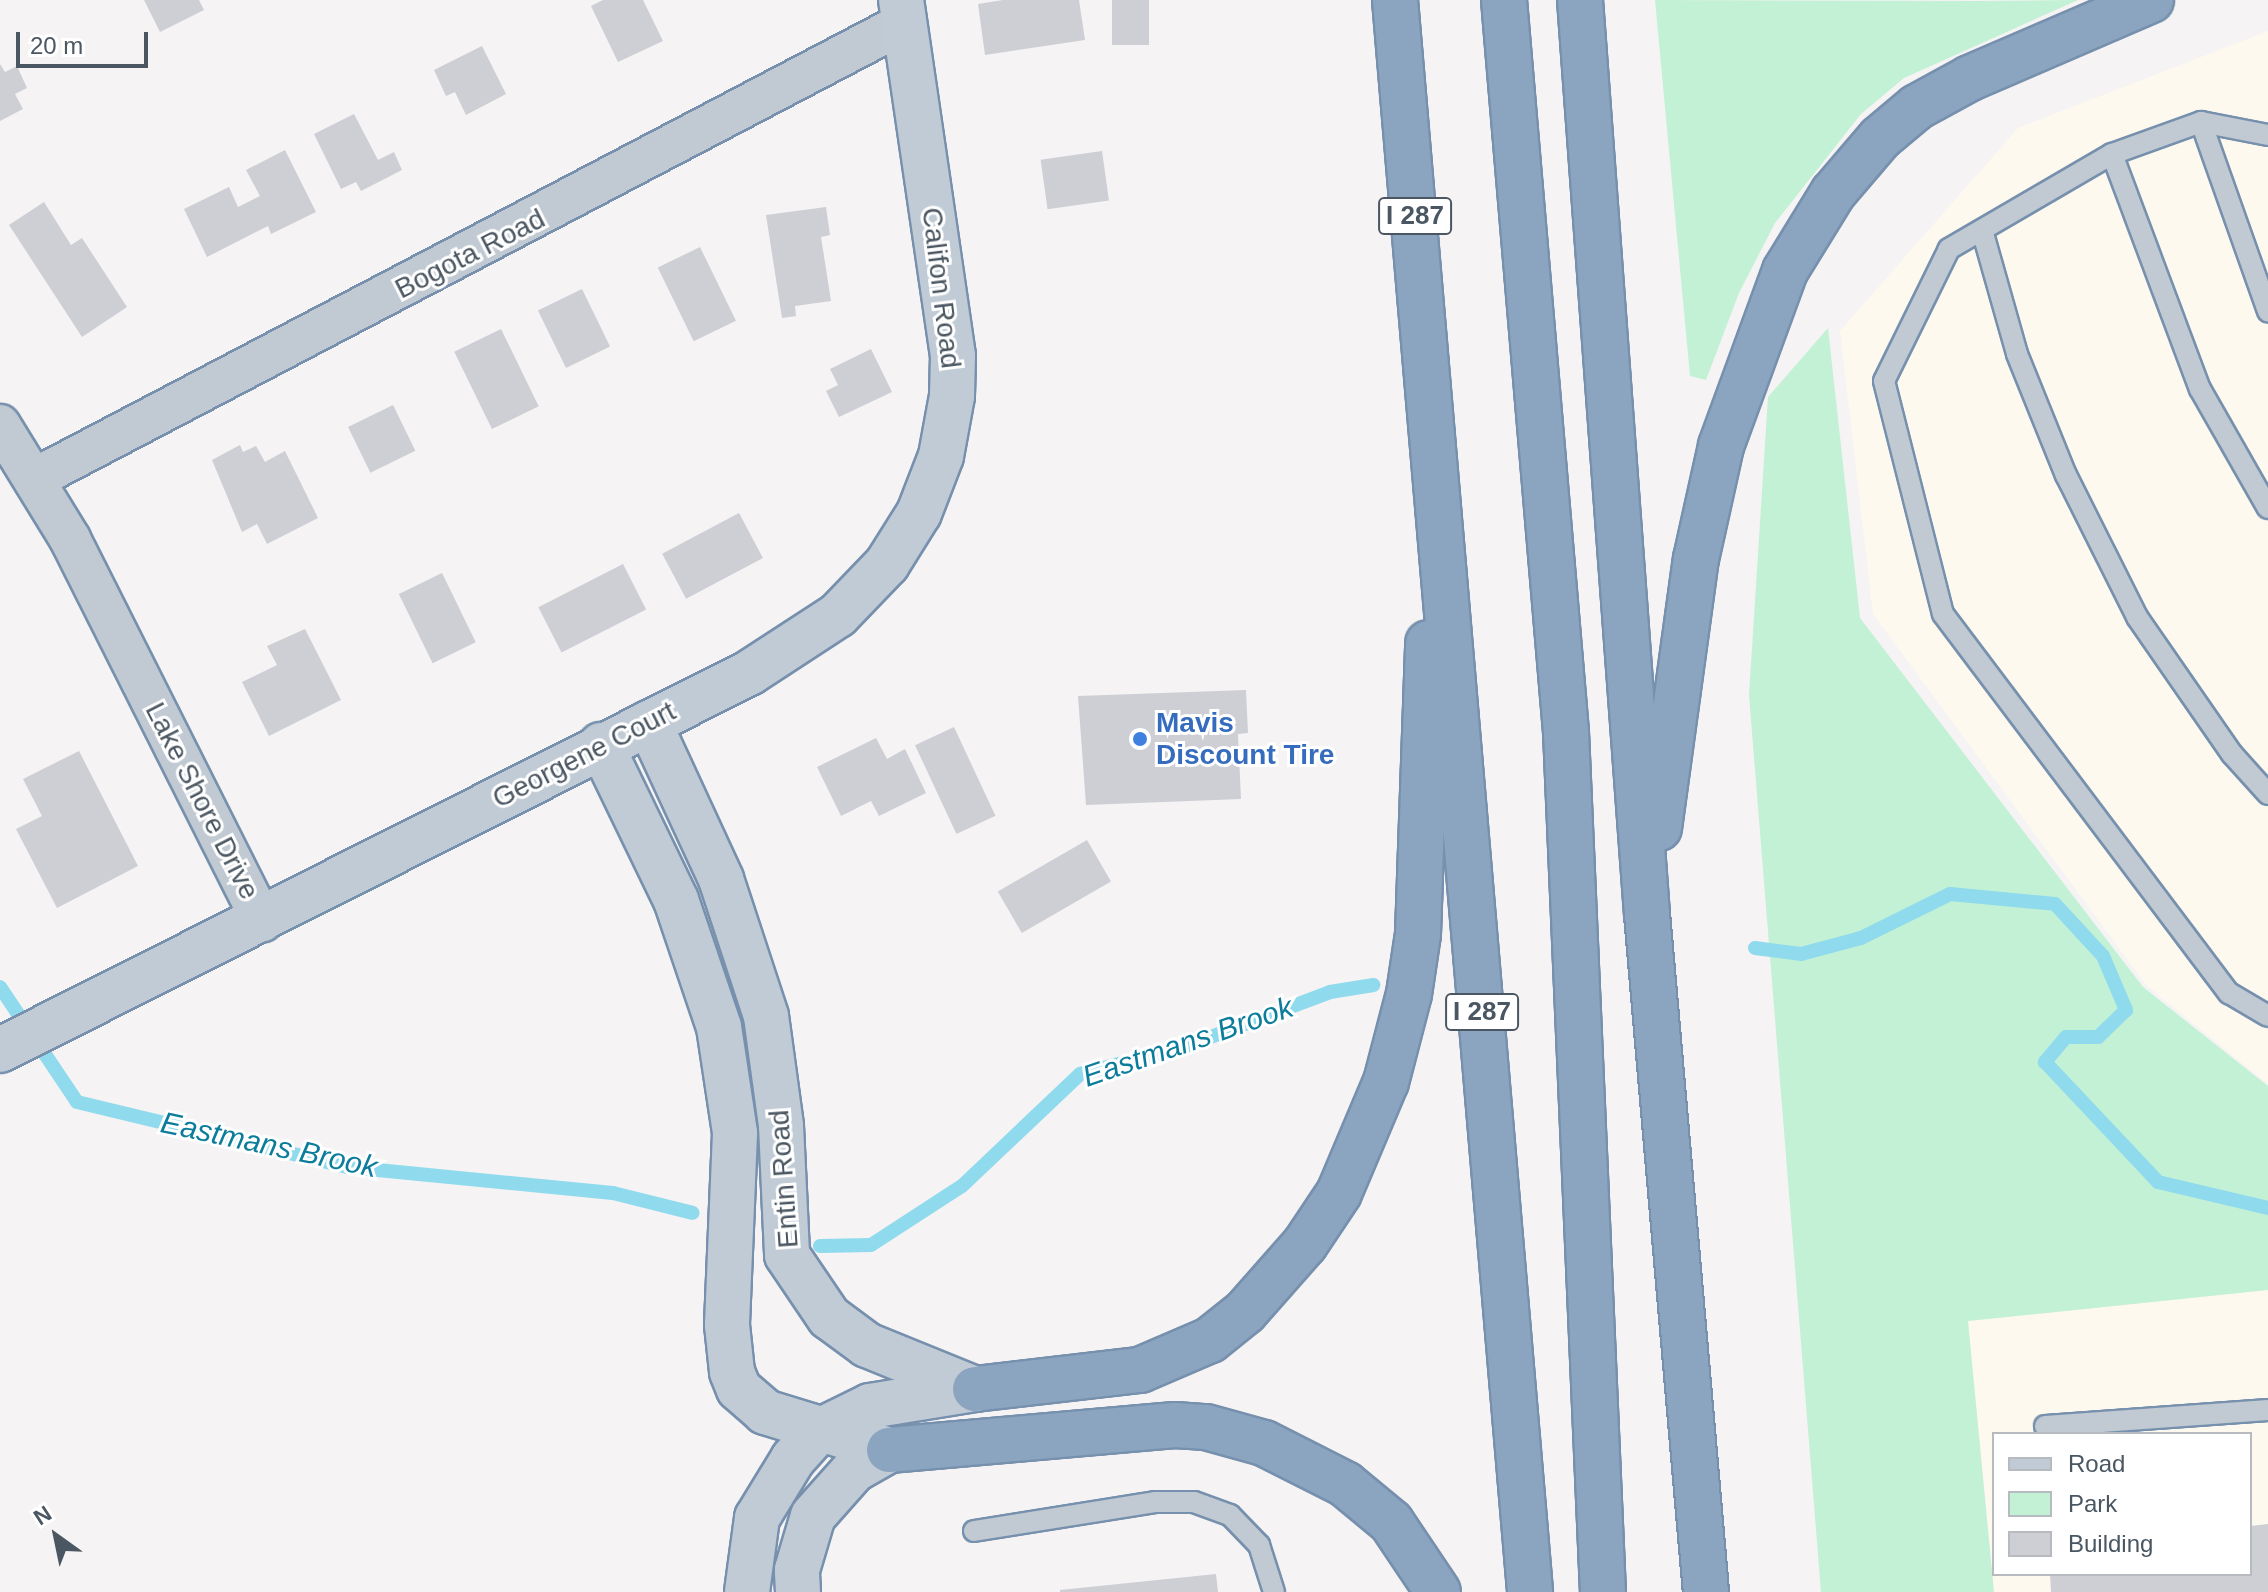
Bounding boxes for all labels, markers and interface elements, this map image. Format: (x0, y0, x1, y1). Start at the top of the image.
scale bar (20, 16, 152, 66)
text: 20 m (30, 32, 83, 59)
road number: I 287 (1377, 194, 1453, 238)
street label: Bogota Road (390, 202, 550, 306)
street label: Califon Road (914, 206, 968, 370)
street label: Georgene Court (487, 694, 681, 816)
street label: Lake Shore Drive (138, 697, 266, 905)
place label: Mavis Discount Tire (1156, 706, 1334, 772)
marker: Mavis Discount Tire (1131, 730, 1149, 748)
water label: Eastmans Brook (1078, 989, 1298, 1095)
road number: I 287 (1444, 990, 1520, 1034)
water label: Eastmans Brook (158, 1105, 380, 1185)
street label: Entin Road (762, 1109, 806, 1249)
legend (1992, 1432, 2252, 1576)
text: Road (2068, 1450, 2125, 1477)
text: Park (2068, 1490, 2117, 1517)
north arrow (16, 1496, 96, 1576)
text: N (29, 1501, 56, 1530)
text: Building (2068, 1530, 2153, 1557)

